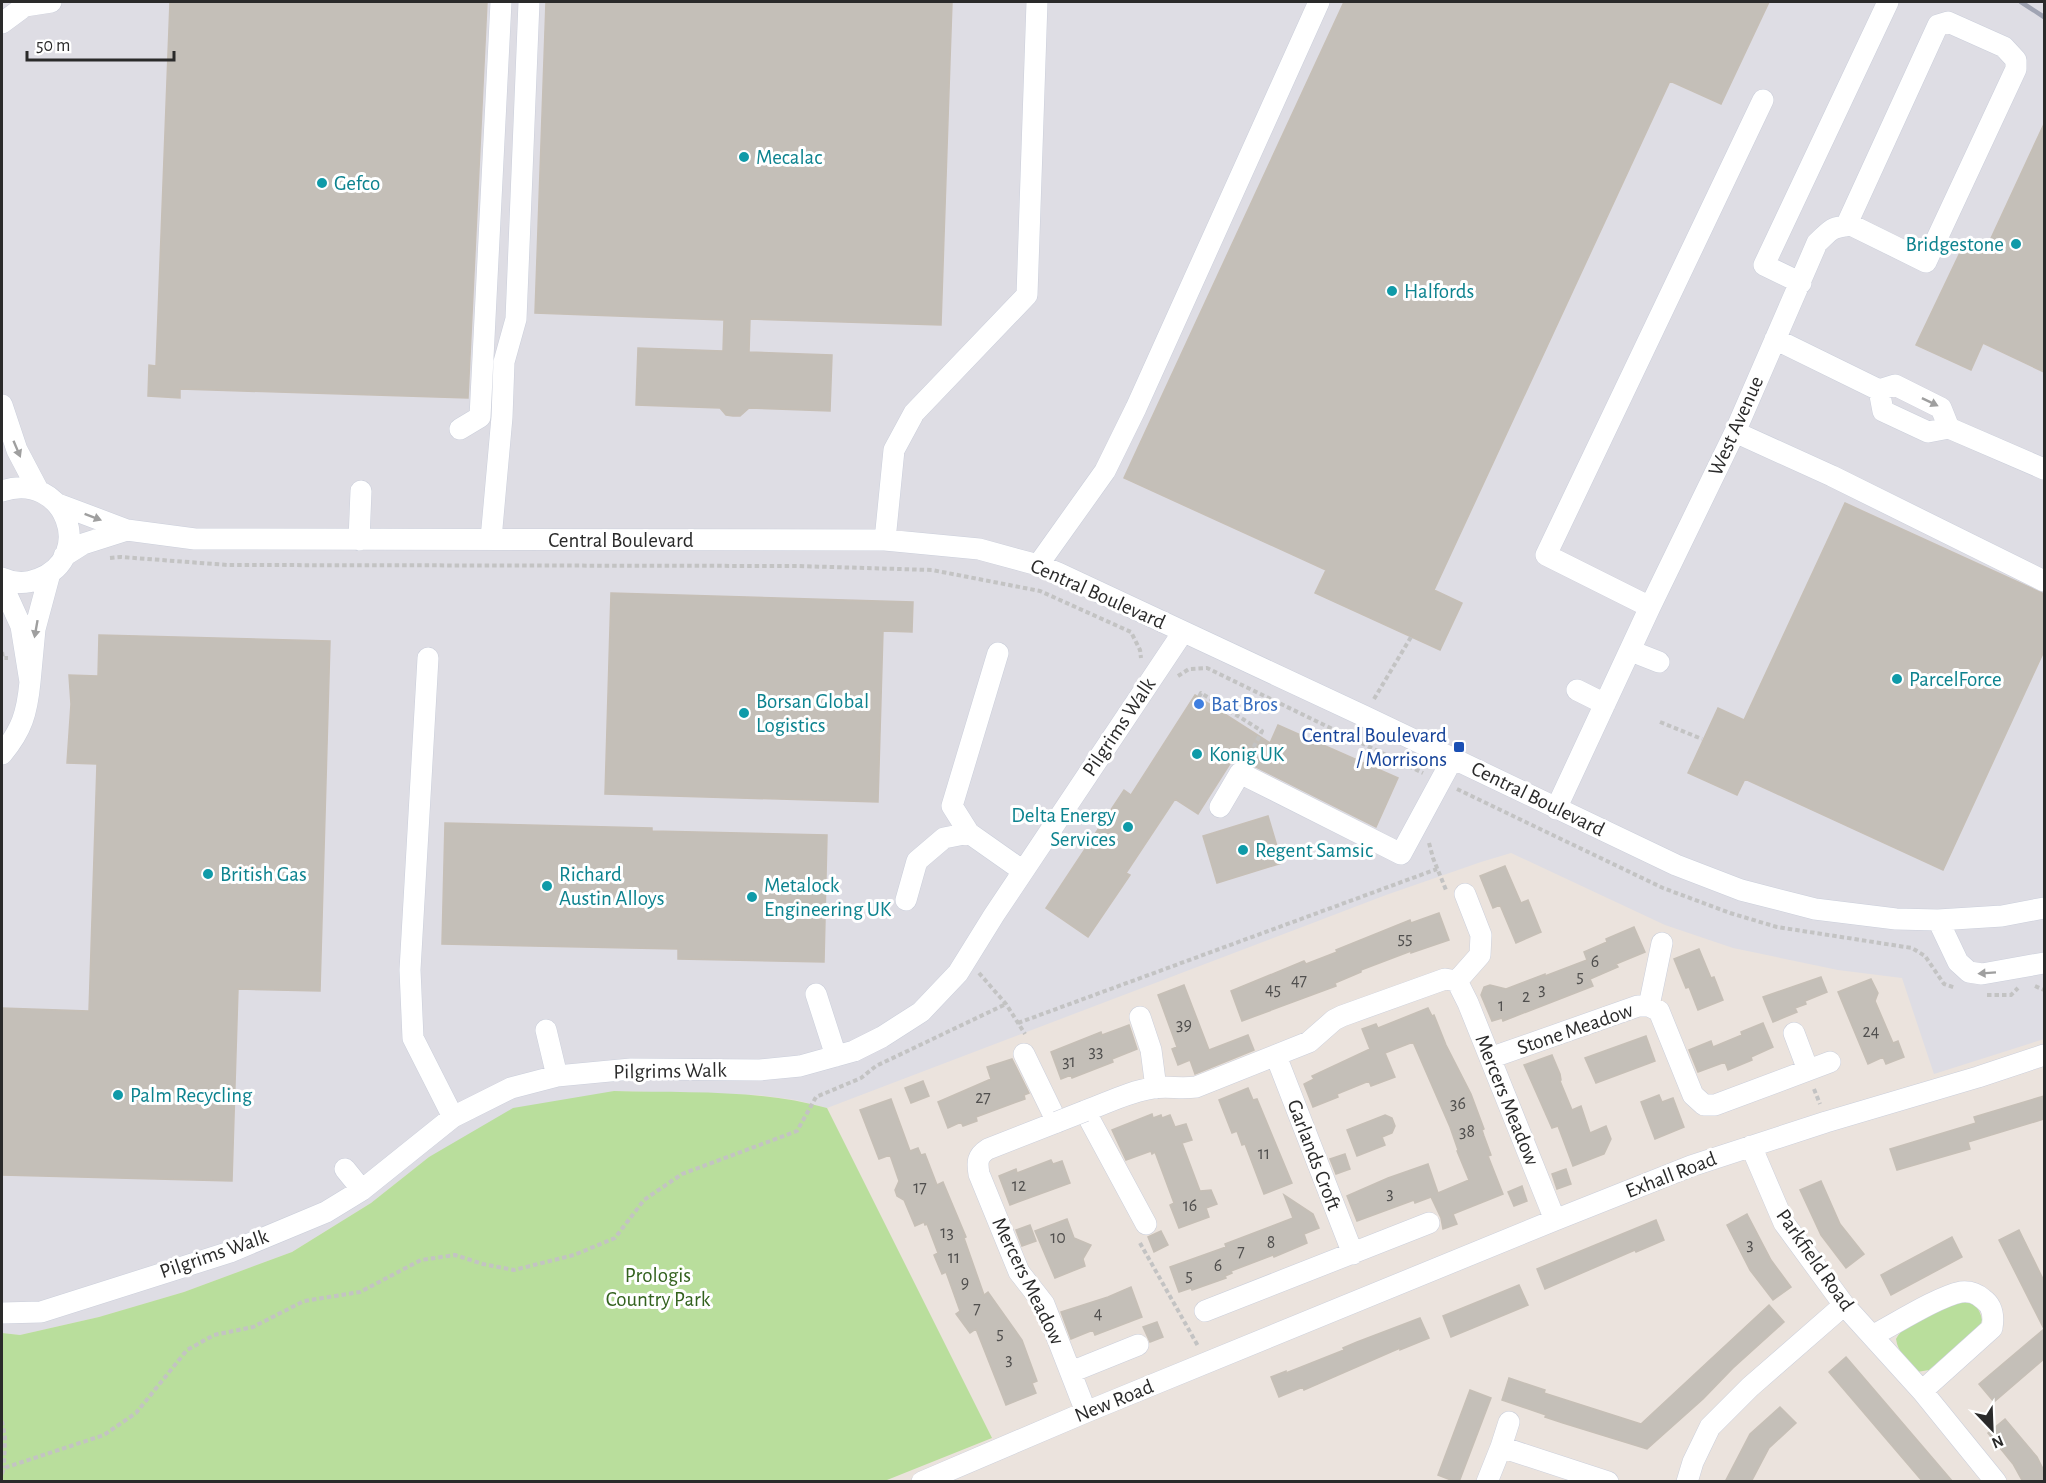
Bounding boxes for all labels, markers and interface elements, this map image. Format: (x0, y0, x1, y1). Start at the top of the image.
scale bar (27, 24, 174, 62)
text: 50 m (36, 37, 70, 55)
place label: Mecalac (756, 147, 822, 168)
marker: Mecalac (737, 150, 751, 164)
place label: Gefco (334, 173, 380, 194)
marker: Gefco (315, 176, 329, 190)
place label: Bridgestone (1905, 234, 2004, 255)
marker: Bridgestone (2009, 237, 2023, 251)
place label: Halfords (1404, 281, 1474, 302)
marker: Halfords (1385, 284, 1399, 298)
street label: West Avenue (1705, 373, 1767, 479)
one-way arrow (1922, 398, 1939, 407)
one-way arrow (13, 440, 22, 457)
one-way arrow (84, 512, 102, 522)
street label: Central Boulevard (548, 530, 694, 551)
street label: Central Boulevard (1027, 555, 1169, 633)
one-way arrow (31, 620, 40, 639)
place label: ParcelForce (1909, 669, 2002, 690)
marker: ParcelForce (1890, 672, 1904, 686)
street label: Pilgrims Walk (1079, 674, 1160, 780)
place label: Borsan Global Logistics (756, 691, 869, 736)
place label: Bat Bros (1211, 694, 1278, 715)
marker: Bat Bros (1192, 697, 1206, 711)
marker: Borsan Global Logistics (737, 706, 751, 720)
place label: Central Boulevard / Morrisons (1302, 725, 1447, 770)
marker: Central Boulevard / Morrisons (1452, 740, 1466, 754)
place label: Konig UK (1209, 744, 1285, 765)
marker: Konig UK (1190, 747, 1204, 761)
street label: Central Boulevard (1468, 758, 1608, 840)
place label: Delta Energy Services (1011, 805, 1116, 850)
marker: Delta Energy Services (1121, 820, 1135, 834)
place label: Regent Samsic (1255, 840, 1373, 861)
marker: Regent Samsic (1236, 843, 1250, 857)
place label: British Gas (220, 864, 307, 885)
place label: Richard Austin Alloys (559, 864, 665, 909)
marker: British Gas (201, 867, 215, 881)
place label: Metalock Engineering UK (764, 875, 892, 920)
marker: Richard Austin Alloys (540, 879, 554, 893)
marker: Metalock Engineering UK (745, 890, 759, 904)
house number: 55 (1397, 930, 1413, 948)
house number: 6 (1591, 953, 1599, 971)
house number: 5 (1576, 968, 1584, 986)
one-way arrow (1977, 968, 1996, 977)
house number: 47 (1291, 972, 1307, 990)
house number: 45 (1265, 981, 1281, 999)
house number: 3 (1538, 981, 1546, 999)
house number: 2 (1522, 988, 1530, 1006)
house number: 1 (1498, 997, 1504, 1015)
street label: Stone Meadow (1514, 999, 1636, 1059)
house number: 39 (1176, 1016, 1192, 1034)
house number: 24 (1863, 1023, 1880, 1041)
street label: Mercers Meadow (1471, 1032, 1543, 1168)
house number: 33 (1089, 1043, 1103, 1061)
house number: 31 (1062, 1053, 1076, 1071)
street label: Pilgrims Walk (613, 1060, 727, 1082)
place label: Palm Recycling (130, 1085, 253, 1106)
marker: Palm Recycling (111, 1088, 125, 1102)
house number: 27 (975, 1089, 991, 1107)
house number: 36 (1450, 1095, 1466, 1113)
street label: Garlands Croft (1283, 1097, 1345, 1214)
house number: 38 (1459, 1123, 1475, 1141)
house number: 11 (1258, 1145, 1270, 1163)
street label: Exhall Road (1623, 1148, 1719, 1202)
house number: 12 (1012, 1177, 1026, 1195)
house number: 17 (913, 1179, 927, 1197)
house number: 3 (1386, 1185, 1394, 1203)
house number: 16 (1183, 1197, 1197, 1215)
street label: Parkfield Road (1772, 1205, 1858, 1315)
street label: Mercers Meadow (988, 1214, 1068, 1348)
house number: 13 (940, 1224, 954, 1242)
street label: Pilgrims Walk (157, 1225, 271, 1282)
house number: 10 (1050, 1229, 1066, 1247)
house number: 8 (1267, 1234, 1275, 1252)
house number: 3 (1746, 1236, 1754, 1254)
house number: 7 (1237, 1243, 1245, 1261)
house number: 11 (948, 1249, 960, 1267)
house number: 6 (1214, 1257, 1222, 1275)
park label: Prologis Country Park (606, 1265, 711, 1310)
house number: 5 (1185, 1267, 1193, 1285)
house number: 9 (961, 1274, 969, 1292)
house number: 7 (973, 1300, 981, 1318)
house number: 4 (1094, 1305, 1103, 1323)
house number: 5 (996, 1325, 1004, 1343)
house number: 3 (1005, 1351, 1013, 1369)
street label: New Road (1072, 1376, 1157, 1426)
north arrow (1962, 1399, 2022, 1459)
text: N (1989, 1432, 2006, 1451)

